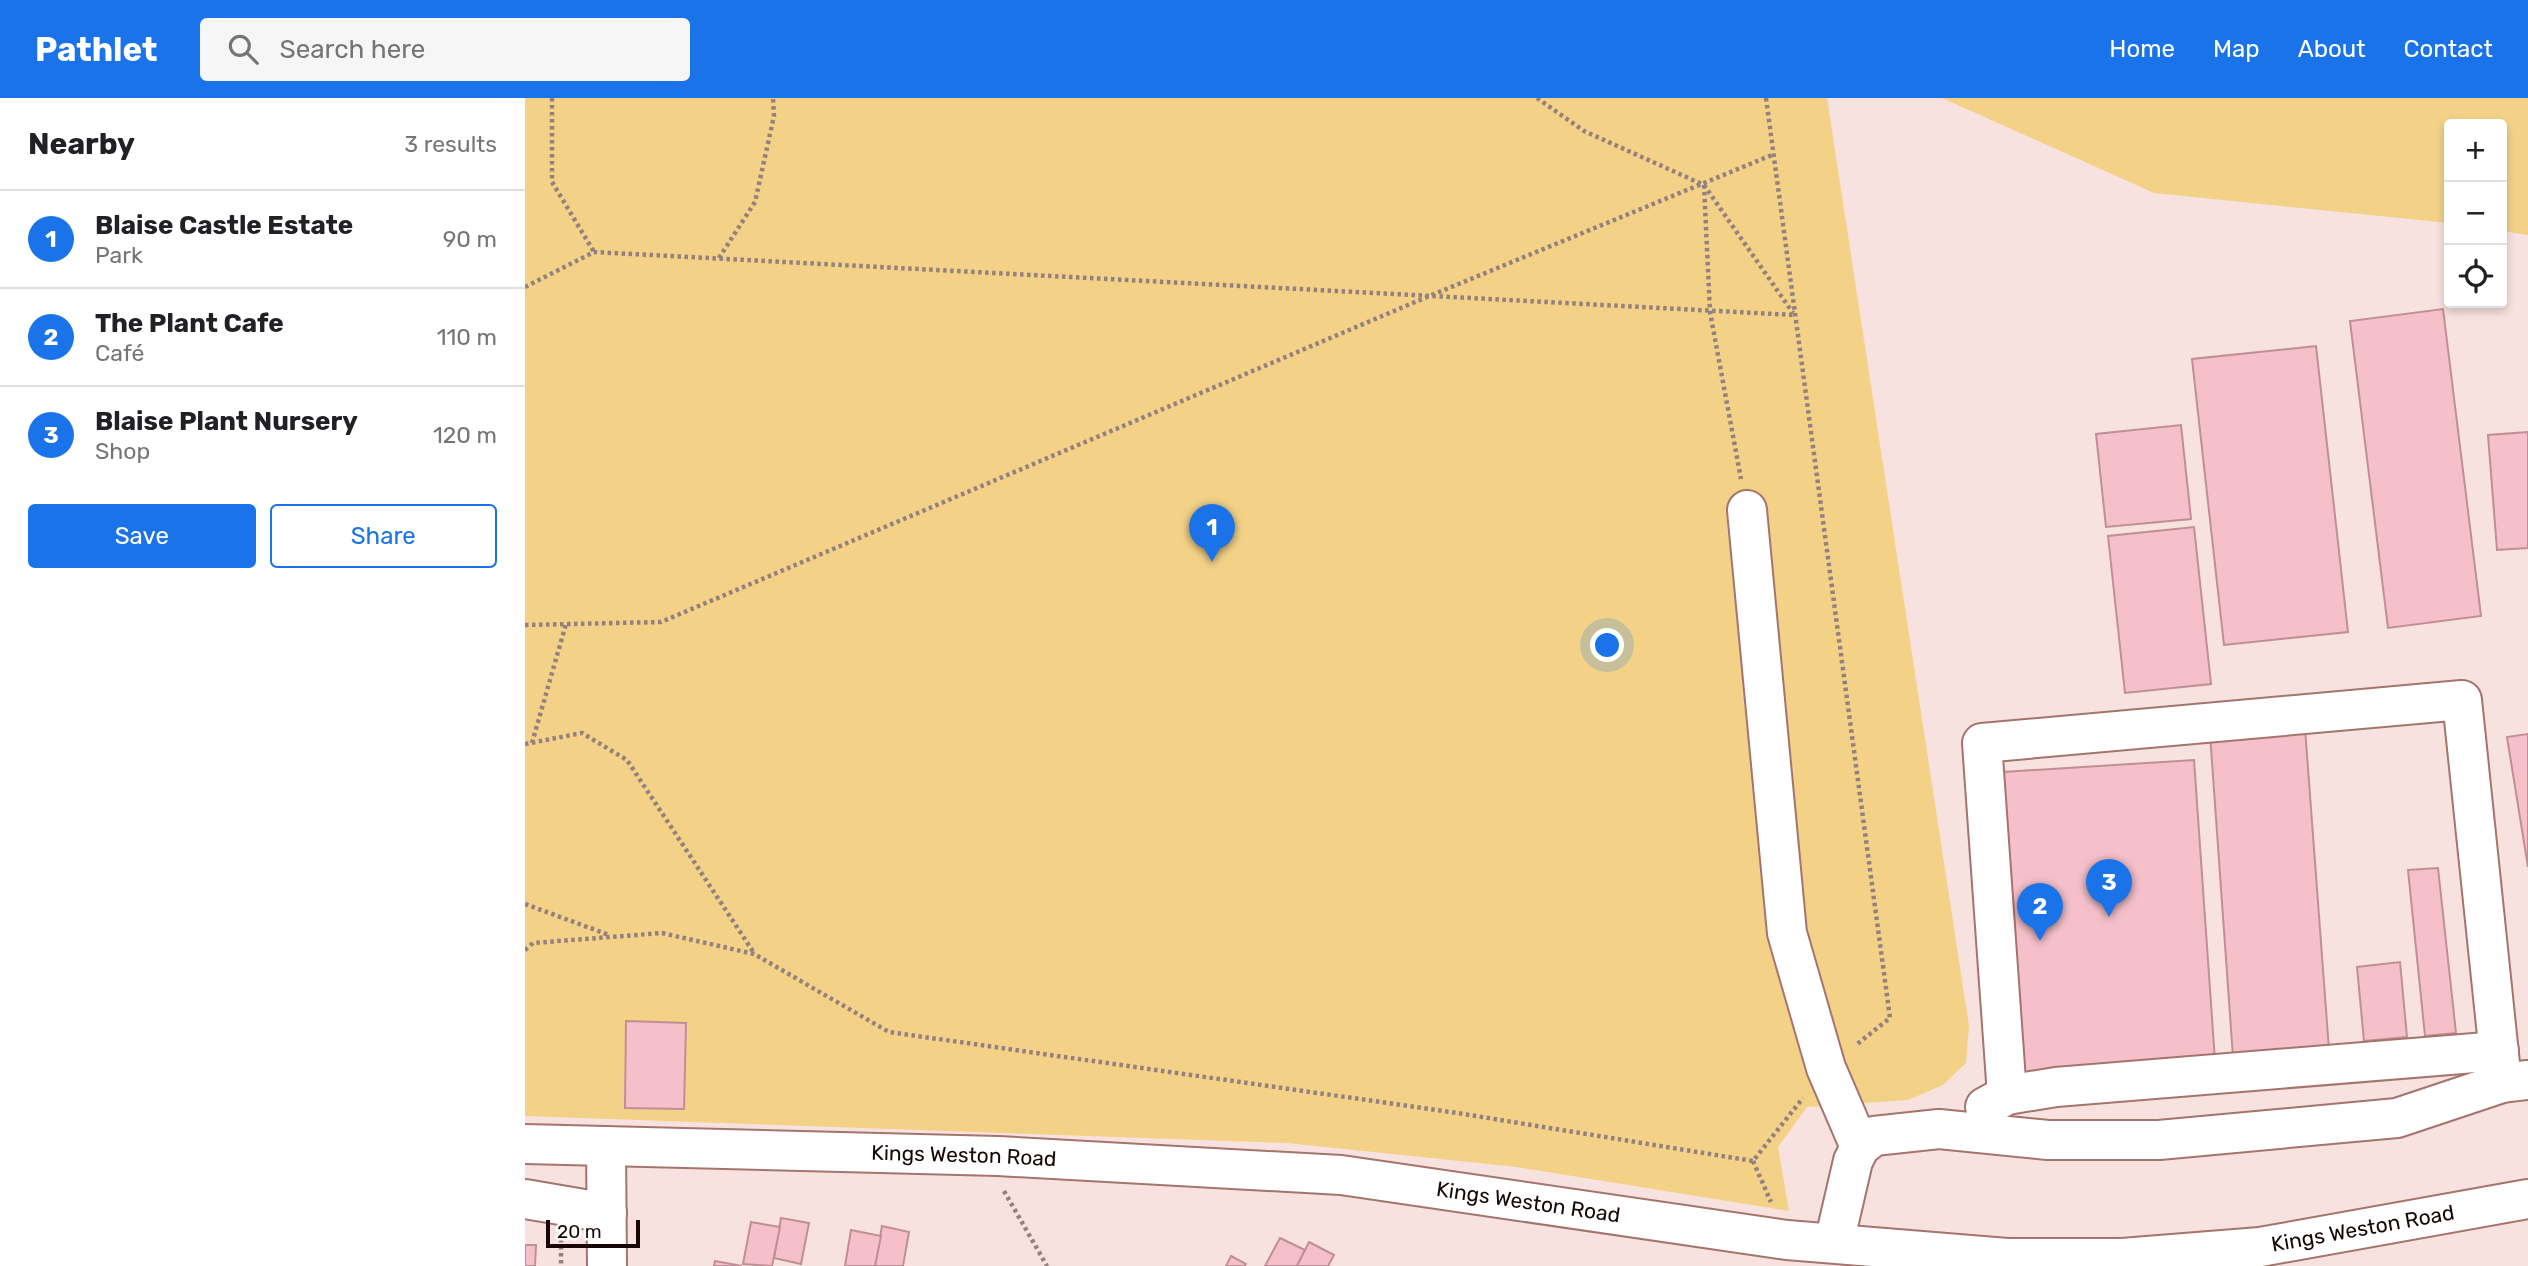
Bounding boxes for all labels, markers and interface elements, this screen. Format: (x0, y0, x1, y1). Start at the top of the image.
search box (200, 18, 690, 81)
text: Pathlet (35, 30, 158, 69)
icon: search (224, 30, 262, 68)
text: Search here (280, 34, 425, 65)
text: Home (2109, 35, 2175, 63)
text: Map (2213, 35, 2260, 63)
text: About (2298, 35, 2366, 63)
text: Contact (2404, 35, 2493, 63)
map controls (2444, 119, 2507, 308)
button: + (2444, 119, 2507, 182)
text: Nearby (28, 126, 135, 162)
text: 3 results (404, 130, 497, 158)
button: − (2444, 182, 2507, 245)
text: Blaise Castle Estate (95, 210, 353, 241)
text: 1 (45, 225, 57, 253)
text: 90 m (443, 225, 497, 253)
text: Park (95, 241, 143, 269)
button: locate (2444, 245, 2507, 308)
text: The Plant Cafe (95, 308, 284, 339)
text: 2 (44, 323, 58, 351)
text: 110 m (437, 323, 497, 351)
text: Café (95, 339, 144, 367)
text: Blaise Plant Nursery (95, 406, 358, 437)
text: 3 (43, 421, 59, 449)
text: 120 m (433, 421, 497, 449)
text: Shop (95, 437, 150, 465)
button: Save (28, 504, 256, 568)
button: Share (270, 504, 497, 568)
pin: 1 (1189, 504, 1235, 562)
your location (1590, 628, 1624, 662)
pin: 3 (2086, 859, 2132, 917)
pin: 2 (2017, 883, 2063, 941)
street label: Kings Weston Road (871, 1140, 1057, 1171)
street label: Kings Weston Road (1435, 1176, 1622, 1228)
street label: Kings Weston Road (2269, 1199, 2456, 1257)
scale bar (546, 1217, 641, 1249)
text: 20 m (557, 1220, 602, 1243)

